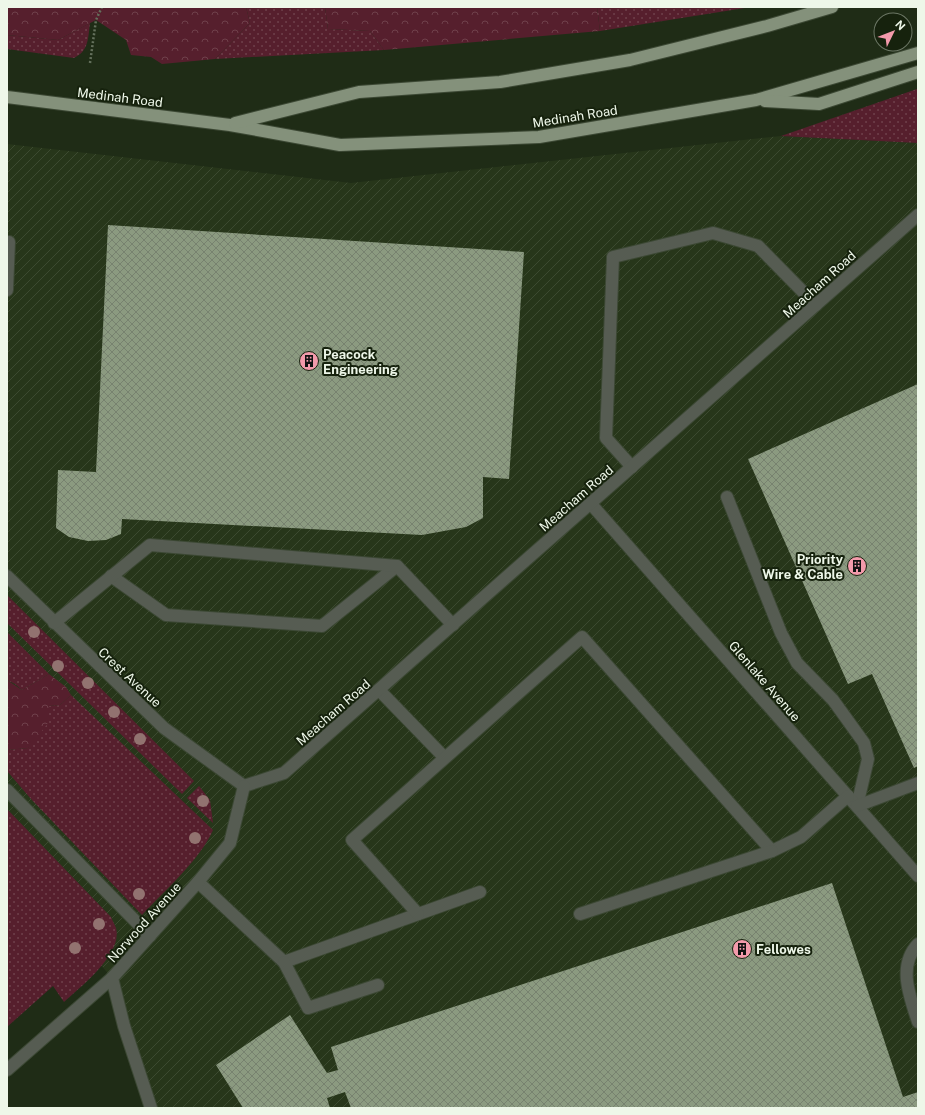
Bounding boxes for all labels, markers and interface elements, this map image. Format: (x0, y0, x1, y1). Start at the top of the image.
north arrow (873, 12, 913, 52)
text: N (893, 18, 908, 32)
street label: Medinah Road (76, 85, 164, 110)
street label: Medinah Road (531, 102, 619, 131)
street label: Meacham Road (780, 248, 859, 321)
place label: Peacock Engineering (323, 347, 398, 377)
building icon: Peacock Engineering (298, 350, 320, 372)
street label: Meacham Road (536, 462, 616, 534)
place label: Priority Wire & Cable (762, 552, 844, 582)
building icon: Priority Wire & Cable (846, 555, 868, 577)
street label: Glenlake Avenue (726, 638, 803, 724)
street label: Crest Avenue (95, 644, 164, 710)
street label: Meacham Road (293, 676, 373, 748)
street label: Norwood Avenue (104, 879, 184, 965)
building icon: Fellowes (731, 938, 753, 960)
place label: Fellowes (756, 942, 811, 957)

